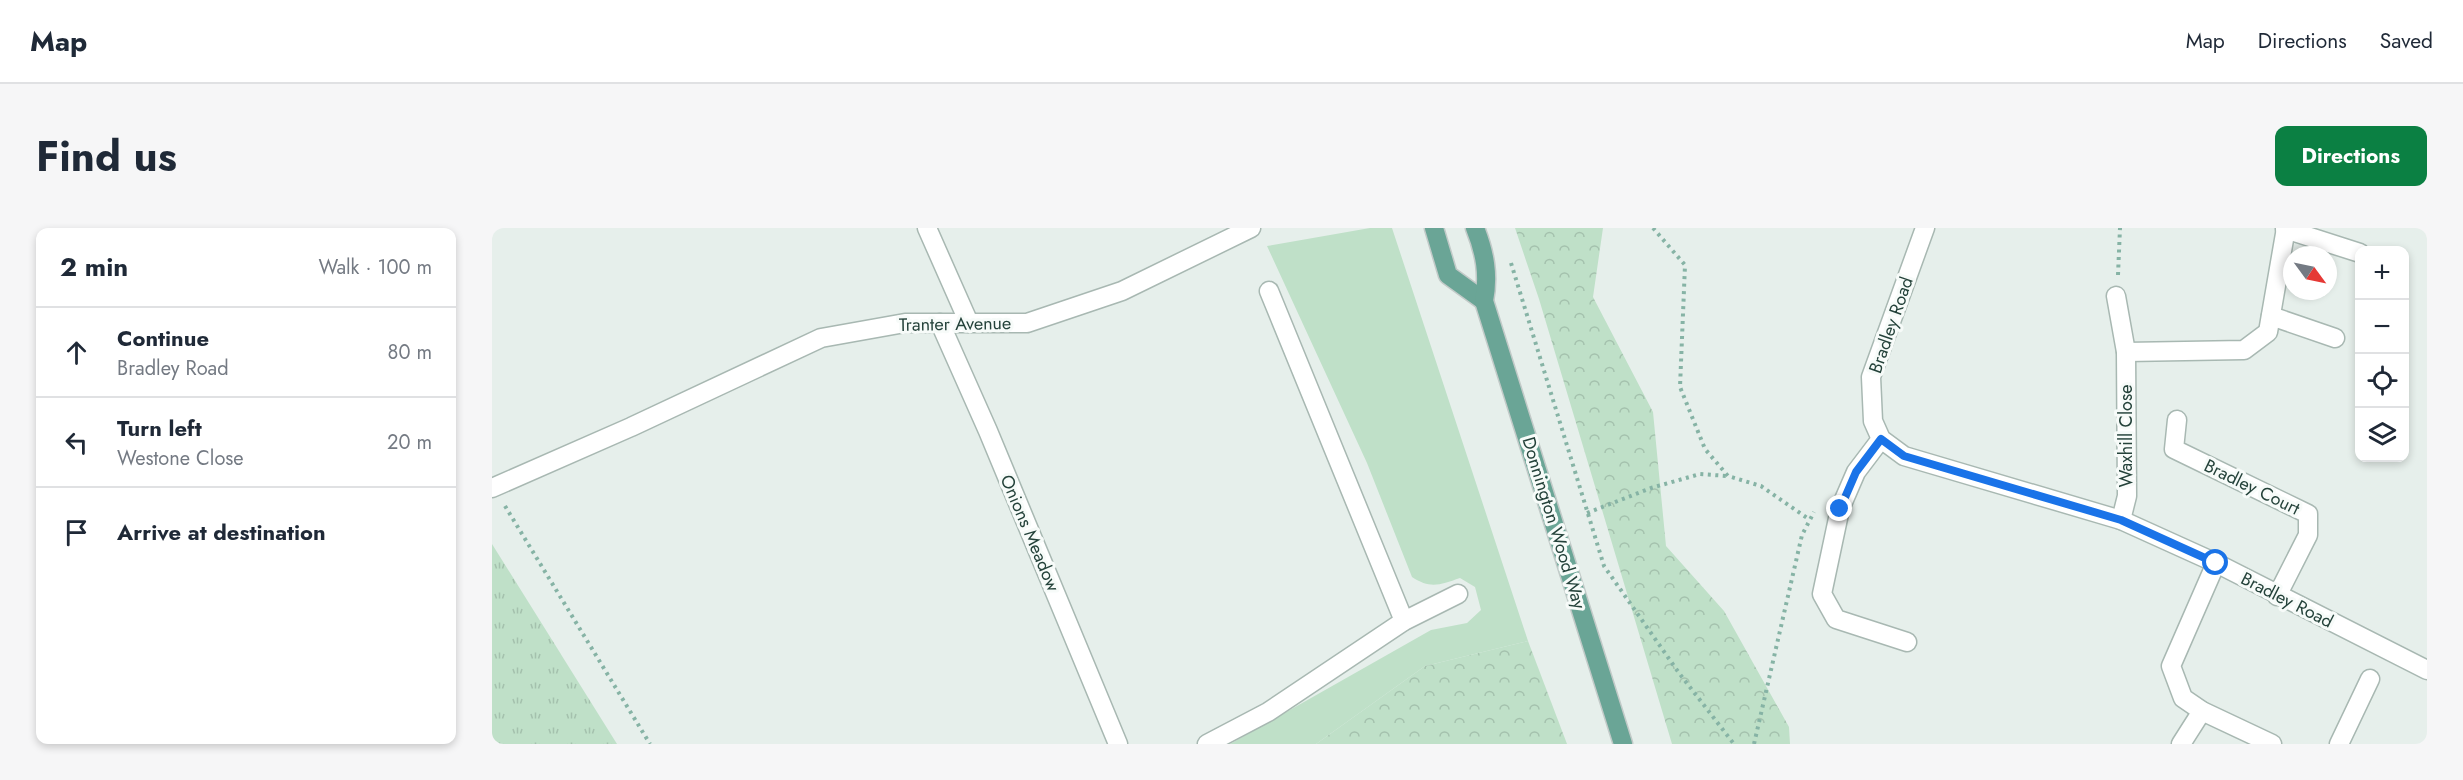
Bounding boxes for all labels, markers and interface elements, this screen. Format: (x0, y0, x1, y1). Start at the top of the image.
text: Map (30, 21, 87, 62)
text: Map (2186, 26, 2225, 56)
text: Directions (2258, 26, 2347, 56)
text: Saved (2380, 26, 2433, 56)
text: Find us (36, 126, 177, 187)
button: Directions (2275, 126, 2427, 186)
north arrow (2283, 246, 2337, 300)
map controls (2355, 246, 2409, 462)
button: + (2355, 246, 2409, 300)
text: 2 min (60, 248, 128, 286)
text: Walk · 100 m (319, 253, 432, 282)
street label: Bradley Road (1862, 273, 1920, 377)
button: − (2355, 300, 2409, 354)
street label: Tranter Avenue (899, 310, 1011, 338)
text: Continue (117, 322, 209, 354)
icon: ahead (60, 336, 93, 369)
text: 80 m (387, 338, 432, 367)
text: Bradley Road (117, 354, 229, 383)
button: locate (2355, 354, 2409, 408)
street label: Waxhill Close (2113, 385, 2139, 487)
button: layers (2355, 408, 2409, 462)
text: Turn left (117, 412, 202, 444)
icon: left (60, 426, 93, 459)
text: 20 m (387, 428, 432, 457)
street label: Donnington Wood Way (1515, 434, 1593, 612)
text: Westone Close (117, 444, 244, 473)
street label: Bradley Court (2200, 453, 2305, 522)
street label: Onions Meadow (994, 470, 1067, 596)
route end (1826, 495, 1852, 521)
icon: arrive (60, 516, 93, 549)
text: Arrive at destination (117, 516, 326, 548)
route start (2202, 549, 2228, 575)
street label: Bradley Road (2236, 566, 2338, 634)

